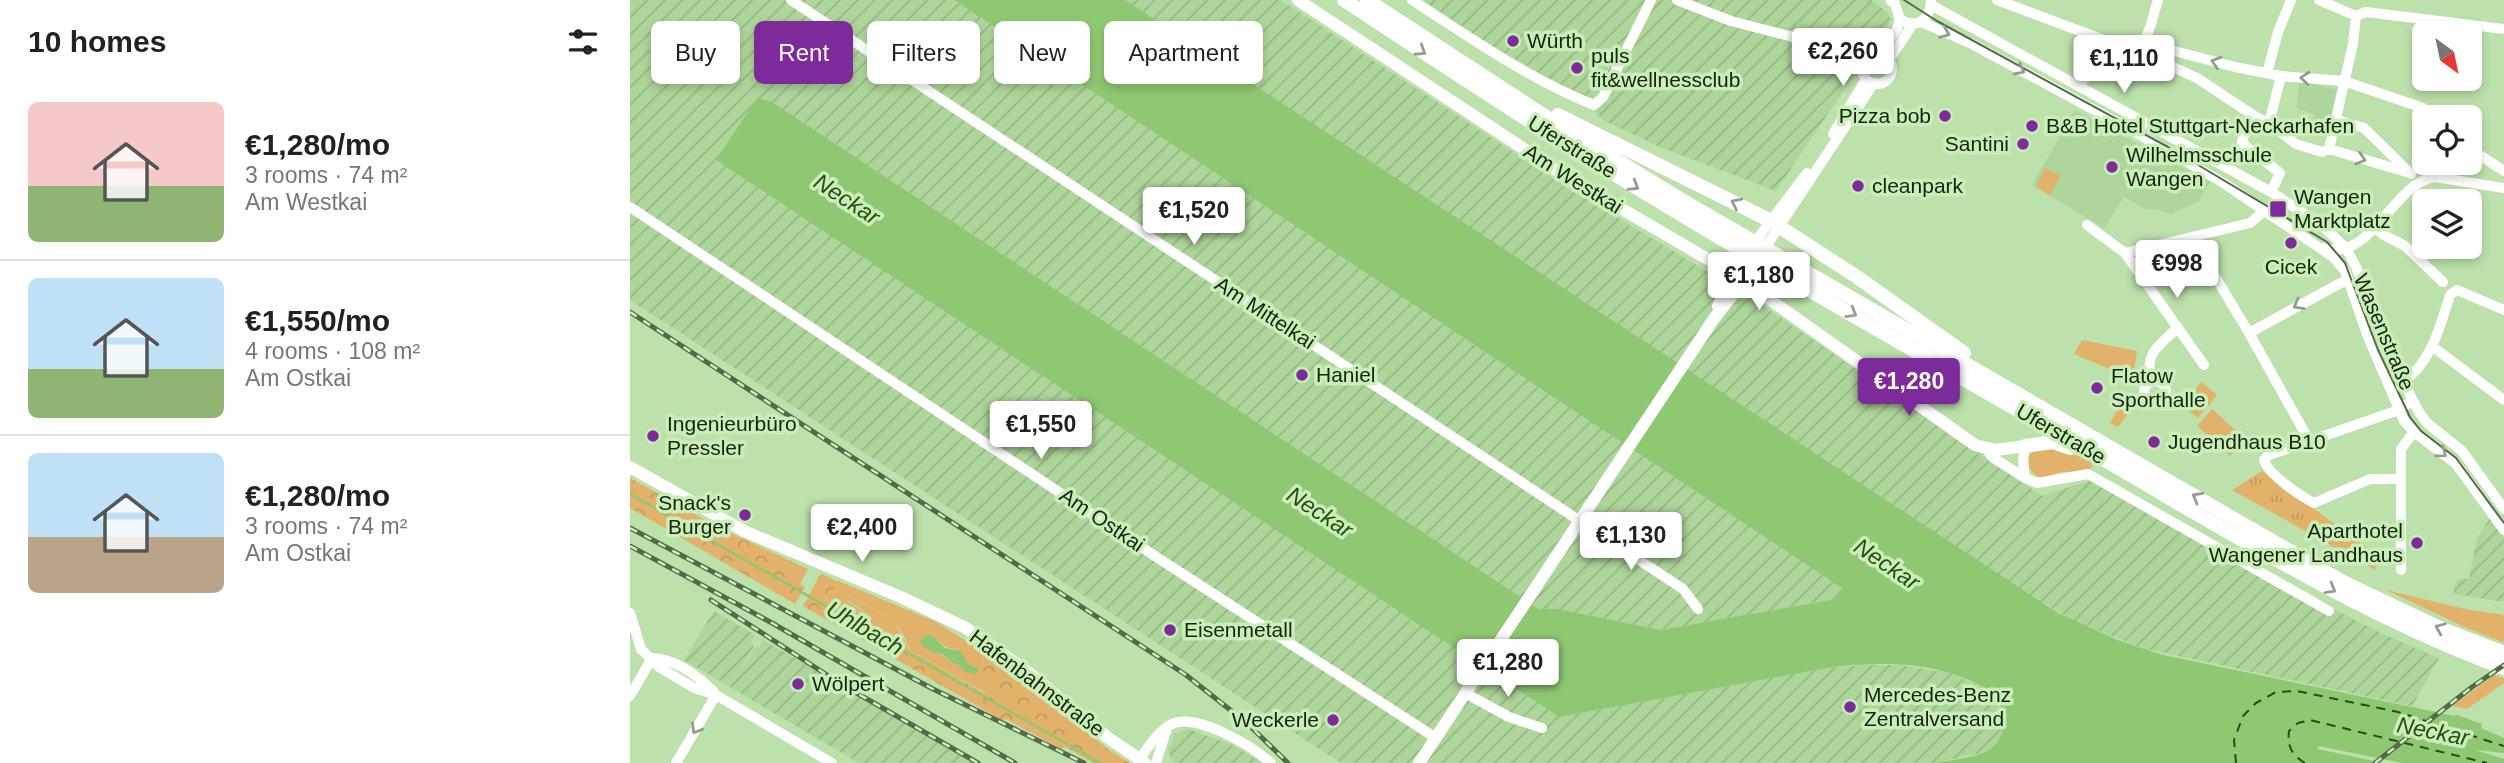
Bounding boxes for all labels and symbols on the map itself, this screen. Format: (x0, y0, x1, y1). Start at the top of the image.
north arrow (2412, 21, 2482, 91)
one-way arrow (1939, 24, 1951, 38)
pin: €2,260 (1786, 28, 1900, 88)
place label: Würth (1527, 29, 1583, 52)
marker: Würth (1505, 33, 1521, 49)
pin: €1,110 (2067, 36, 2181, 95)
one-way arrow (1414, 43, 1427, 56)
place label: puls fit&wellnessclub (1591, 44, 1740, 91)
one-way arrow (2211, 55, 2223, 70)
marker: puls fit&wellnessclub (1569, 60, 1585, 76)
one-way arrow (2013, 62, 2025, 75)
one-way arrow (2299, 71, 2310, 86)
place label: Pizza bob (1839, 104, 1931, 127)
marker: Pizza bob (1937, 108, 1953, 124)
street label: Uferstraße (1524, 111, 1620, 183)
place label: B&B Hotel Stuttgart-Neckarhafen (2046, 114, 2354, 137)
marker: B&B Hotel Stuttgart-Neckarhafen (2024, 118, 2040, 134)
place label: Santini (1945, 132, 2009, 155)
marker: Santini (2015, 136, 2031, 152)
street label: Am Westkai (1520, 139, 1627, 218)
place label: Wilhelmsschule Wangen (2126, 143, 2272, 190)
one-way arrow (2355, 150, 2367, 165)
marker: Wilhelmsschule Wangen (2104, 159, 2120, 175)
water label: Neckar (809, 168, 886, 230)
place label: cleanpark (1872, 174, 1964, 197)
one-way arrow (1627, 178, 1640, 191)
marker: cleanpark (1850, 178, 1866, 194)
place label: Wangen Marktplatz (2294, 185, 2391, 232)
pin: €1,520 (1137, 188, 1251, 247)
one-way arrow (1731, 198, 1743, 212)
marker: Wangen Marktplatz (2268, 199, 2288, 219)
marker: Cicek (2283, 235, 2299, 251)
pin: €998 (2136, 240, 2218, 300)
pin: €1,180 (1702, 252, 1816, 312)
place label: Cicek (2265, 255, 2318, 278)
street label: Wasenstraße (2350, 270, 2419, 393)
street label: Am Mittelkai (1211, 272, 1319, 353)
one-way arrow (2293, 297, 2305, 310)
one-way arrow (1844, 305, 1857, 318)
pin: €1,280 (1852, 358, 1966, 418)
place label: Haniel (1316, 363, 1376, 386)
place label: Flatow Sporthalle (2111, 364, 2206, 411)
marker: Haniel (1294, 367, 1310, 383)
marker: Flatow Sporthalle (2089, 380, 2105, 396)
street label: Uferstraße (2013, 399, 2110, 468)
pin: €1,550 (984, 402, 1098, 461)
place label: Ingenieurbüro Pressler (667, 412, 797, 459)
marker: Ingenieurbüro Pressler (645, 428, 661, 444)
place label: Jugendhaus B10 (2168, 430, 2326, 453)
marker: Jugendhaus B10 (2146, 434, 2162, 450)
one-way arrow (2434, 444, 2447, 457)
water label: Neckar (1282, 481, 1359, 543)
street label: Am Ostkai (1056, 483, 1149, 556)
place label: Snack's Burger (658, 491, 731, 538)
one-way arrow (2192, 492, 2205, 505)
pin: €2,400 (805, 504, 919, 564)
marker: Snack's Burger (737, 507, 753, 523)
pin: €1,130 (1574, 512, 1688, 572)
place label: Aparthotel Wangener Landhaus (2209, 519, 2403, 566)
water label: Neckar (1850, 533, 1926, 596)
marker: Aparthotel Wangener Landhaus (2409, 535, 2425, 551)
one-way arrow (2323, 581, 2336, 594)
water label: Uhlbach (822, 596, 908, 660)
place label: Eisenmetall (1184, 618, 1293, 641)
marker: Eisenmetall (1162, 622, 1178, 638)
one-way arrow (2435, 622, 2448, 636)
street label: Hafenbahnstraße (966, 625, 1109, 741)
pin: €1,280 (1451, 640, 1565, 699)
place label: Wölpert (812, 672, 885, 695)
marker: Wölpert (790, 676, 806, 692)
place label: Mercedes-Benz Zentralversand (1864, 683, 2011, 730)
marker: Mercedes-Benz Zentralversand (1842, 699, 1858, 715)
place label: Weckerle (1232, 708, 1319, 731)
water label: Neckar (2395, 711, 2473, 751)
marker: Weckerle (1325, 712, 1341, 728)
one-way arrow (691, 721, 704, 734)

